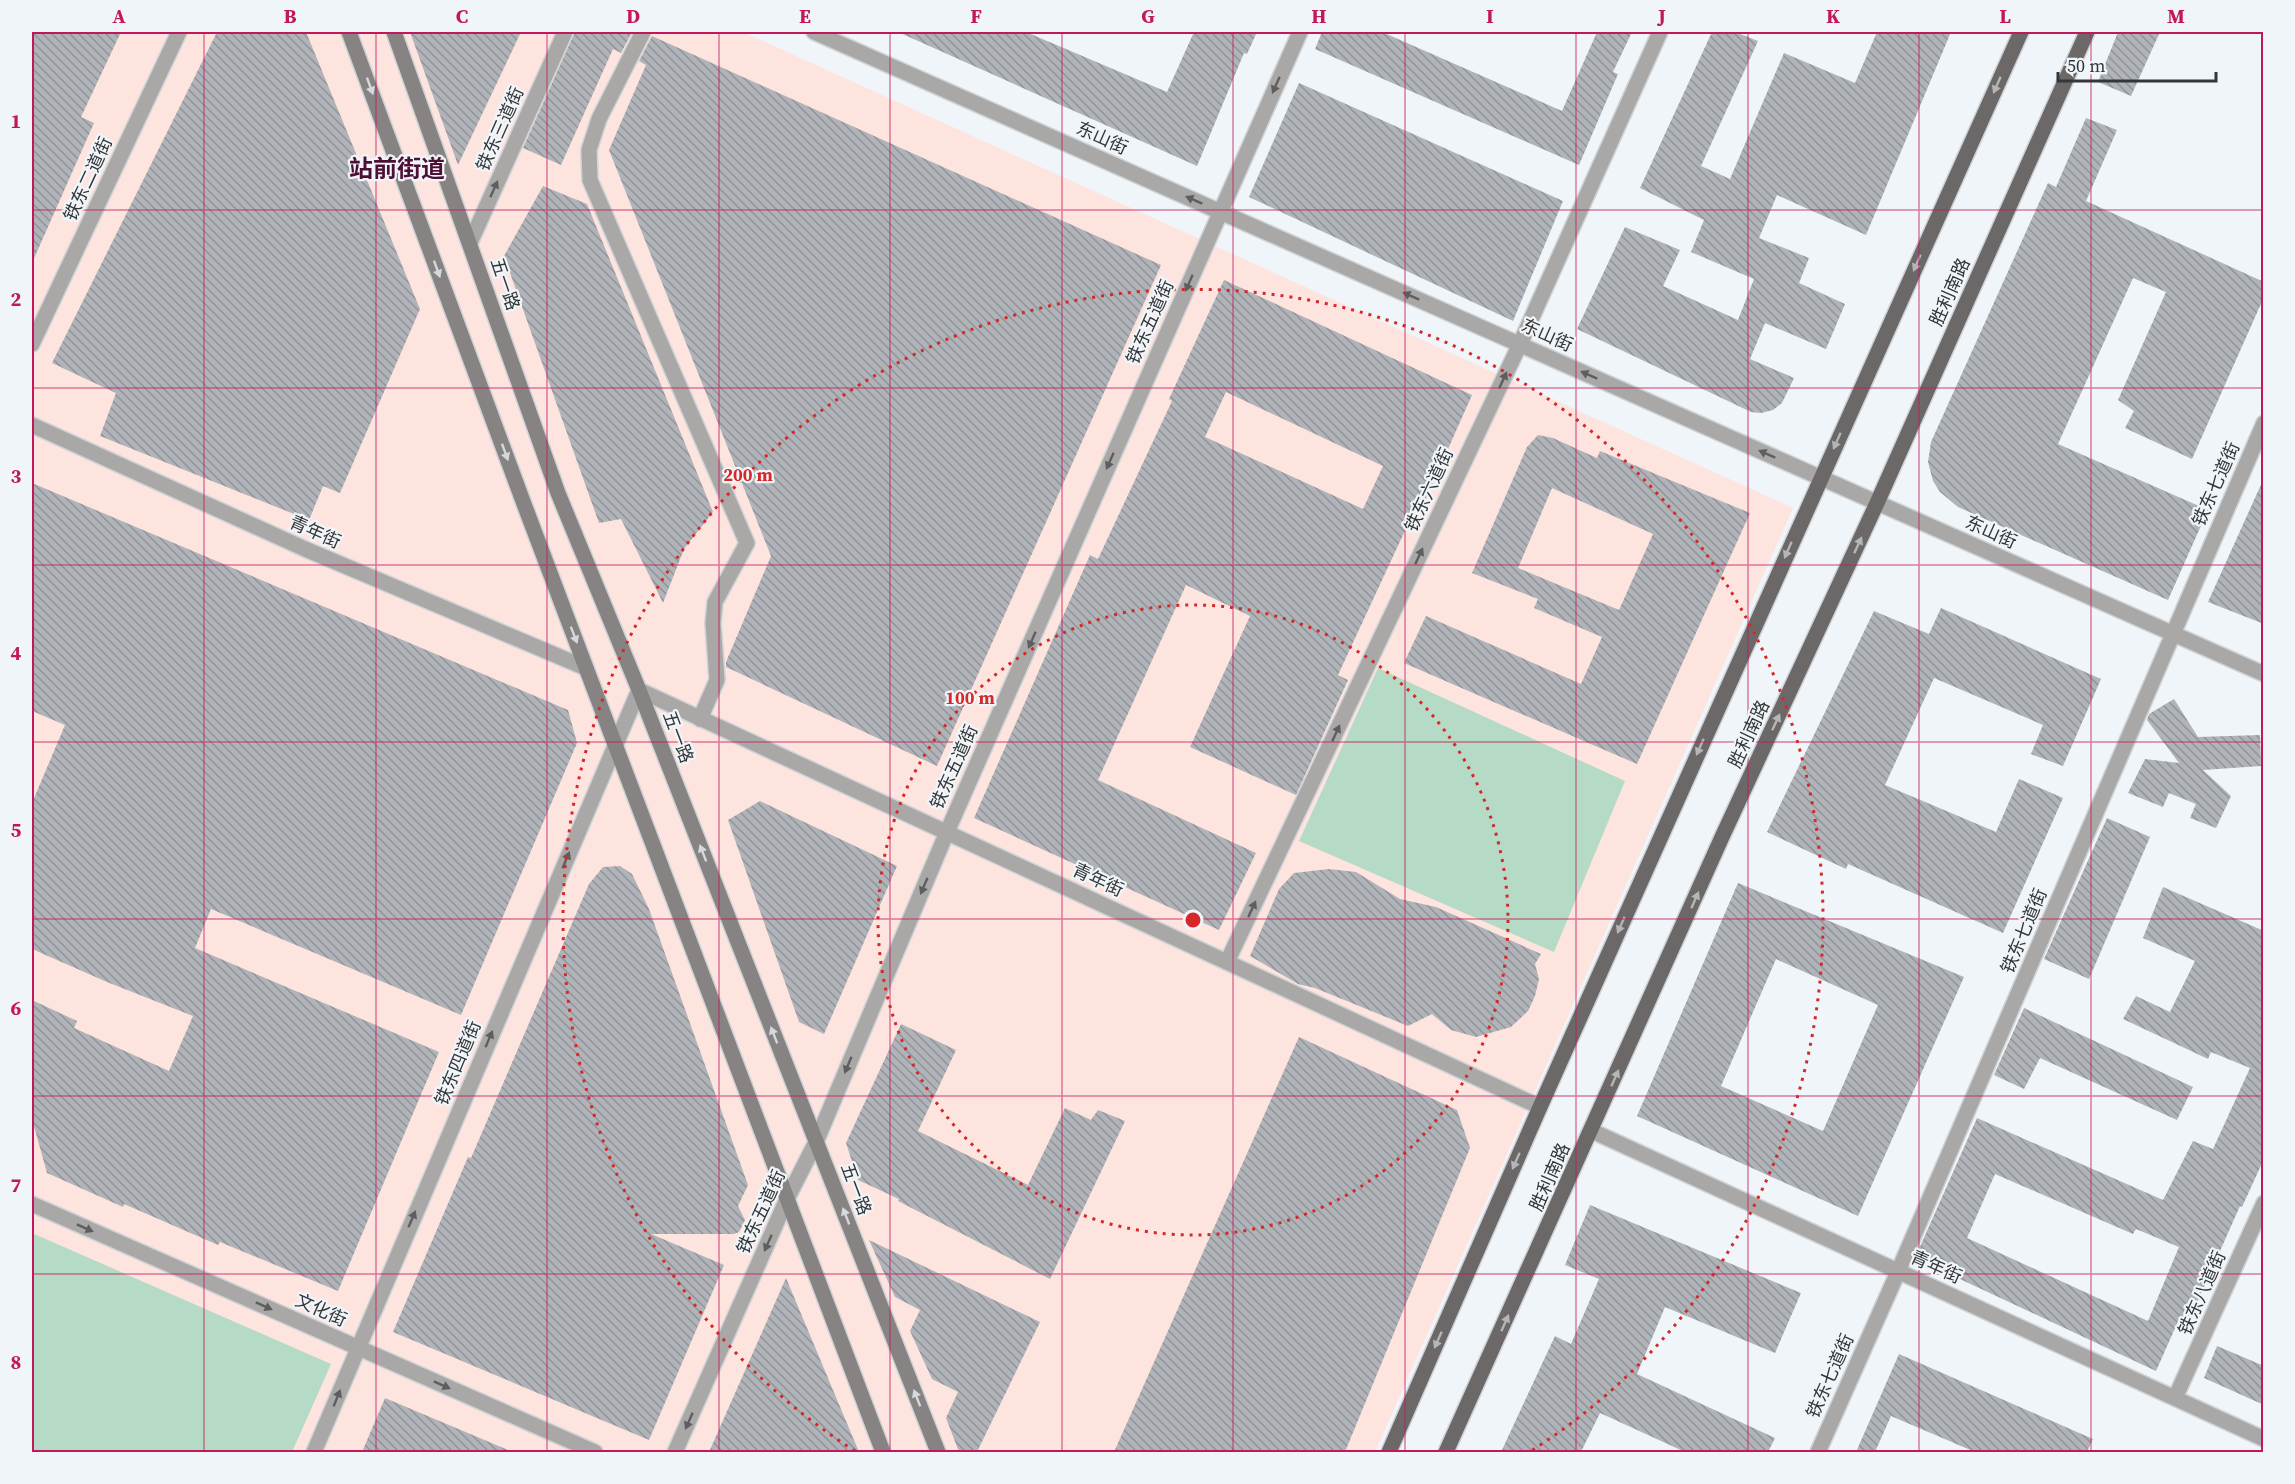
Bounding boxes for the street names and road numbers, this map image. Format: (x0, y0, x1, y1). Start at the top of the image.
street label: 铁东三道街 (470, 83, 529, 175)
street label: 东山街 (1072, 115, 1132, 160)
street label: 铁东二道街 (57, 133, 118, 225)
street label: 五一路 (485, 254, 526, 313)
street label: 胜利南路 (1923, 254, 1976, 330)
street label: 铁东五道街 (1120, 276, 1179, 368)
street label: 东山街 (1517, 312, 1577, 357)
street label: 铁东七道街 (2186, 438, 2245, 530)
street label: 铁东六道街 (1398, 444, 1459, 536)
street label: 青年街 (285, 509, 345, 554)
street label: 东山街 (1961, 509, 2021, 554)
street label: 胜利南路 (1722, 696, 1775, 772)
street label: 五一路 (657, 707, 700, 767)
street label: 铁东五道街 (924, 721, 983, 813)
street label: 青年街 (1068, 857, 1128, 902)
street label: 铁东七道街 (1994, 884, 2053, 977)
street label: 铁东四道街 (428, 1016, 487, 1109)
street label: 胜利南路 (1523, 1139, 1576, 1215)
street label: 五一路 (835, 1159, 878, 1219)
street label: 铁东五道街 (730, 1166, 791, 1258)
street label: 青年街 (1906, 1244, 1966, 1289)
street label: 铁东八道街 (2172, 1247, 2231, 1339)
street label: 文化街 (291, 1287, 351, 1332)
street label: 铁东七道街 (1800, 1330, 1859, 1422)

